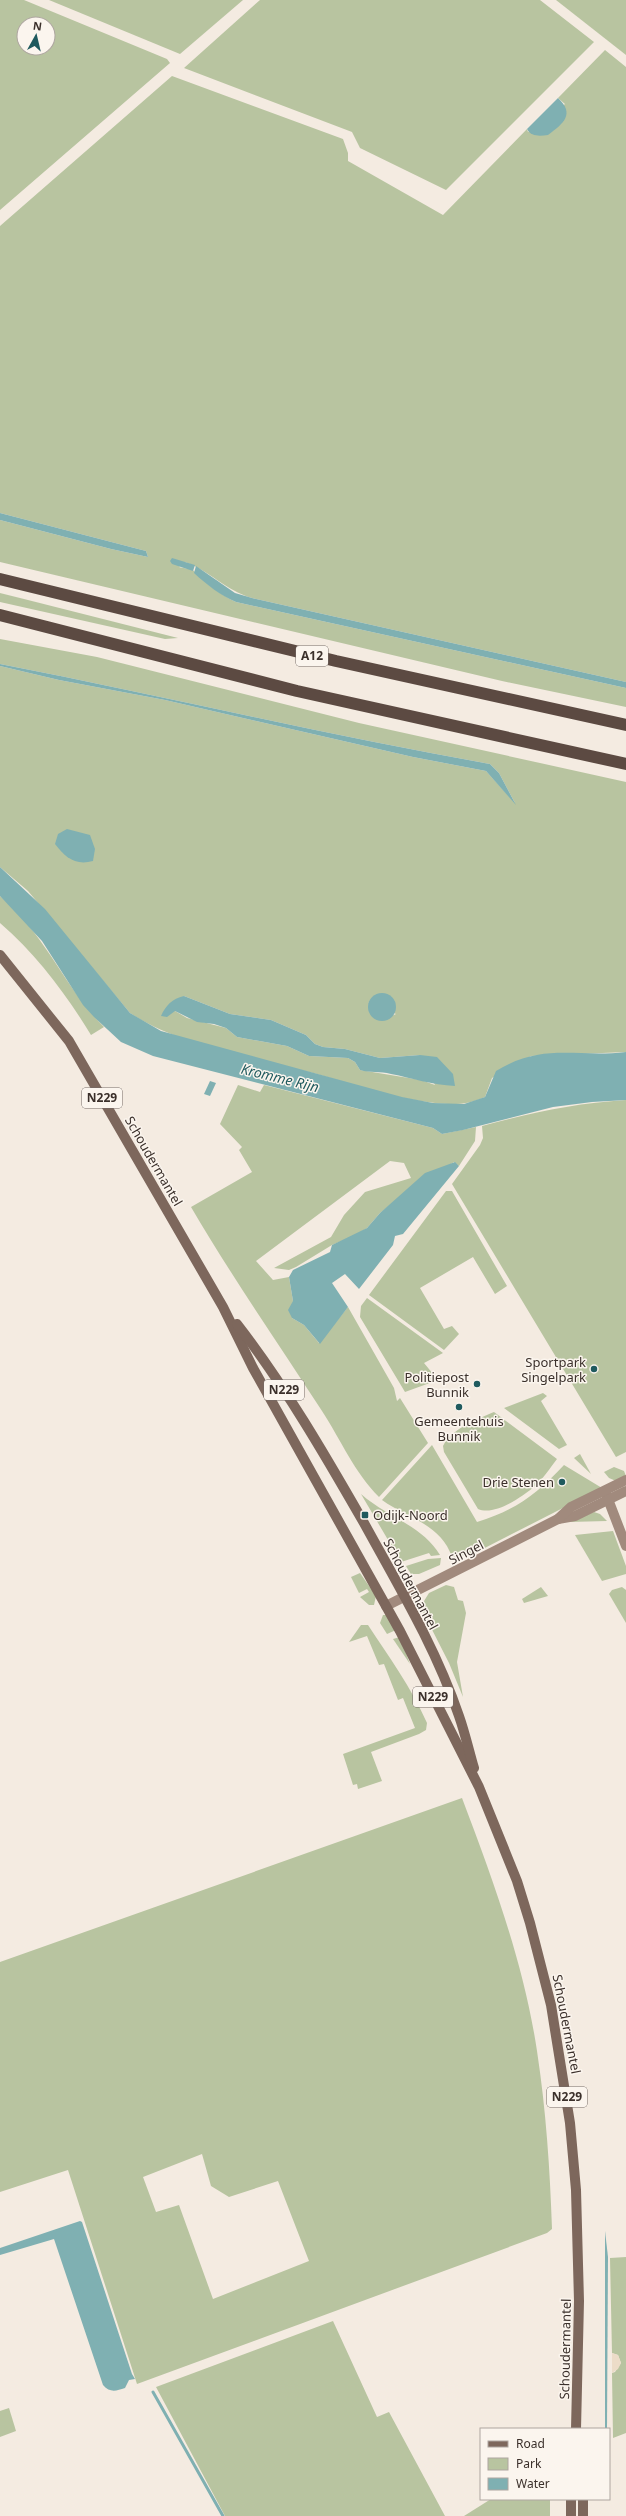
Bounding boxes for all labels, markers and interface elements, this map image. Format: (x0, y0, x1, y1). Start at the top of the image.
north arrow (16, 16, 56, 56)
text: N (32, 18, 43, 34)
road number: A12 (296, 646, 328, 666)
water label: Kromme Rijn (239, 1059, 321, 1096)
road number: N229 (82, 1088, 122, 1108)
street label: Schoudermantel (121, 1113, 187, 1209)
place label: Sportpark Singelpark (521, 1353, 586, 1386)
marker: Sportpark Singelpark (589, 1364, 599, 1374)
place label: Politiepost Bunnik (404, 1368, 469, 1401)
marker: Politiepost Bunnik (472, 1379, 482, 1389)
road number: N229 (264, 1380, 304, 1400)
marker: Gemeentehuis Bunnik (454, 1402, 464, 1412)
place label: Gemeentehuis Bunnik (414, 1412, 504, 1445)
place label: Drie Stenen (483, 1473, 554, 1491)
marker: Drie Stenen (557, 1477, 567, 1487)
place label: Odijk-Noord (373, 1506, 448, 1524)
marker: Odijk-Noord (360, 1510, 370, 1520)
street label: Schoudermantel (379, 1535, 443, 1633)
street label: Singel (445, 1536, 487, 1568)
road number: N229 (413, 1687, 453, 1707)
street label: Schoudermantel (549, 1973, 585, 2075)
road number: N229 (547, 2087, 587, 2107)
street label: Schoudermantel (555, 2298, 575, 2400)
legend (480, 2428, 610, 2500)
text: Road (516, 2435, 545, 2452)
text: Park (516, 2455, 542, 2472)
text: Water (516, 2475, 550, 2492)

